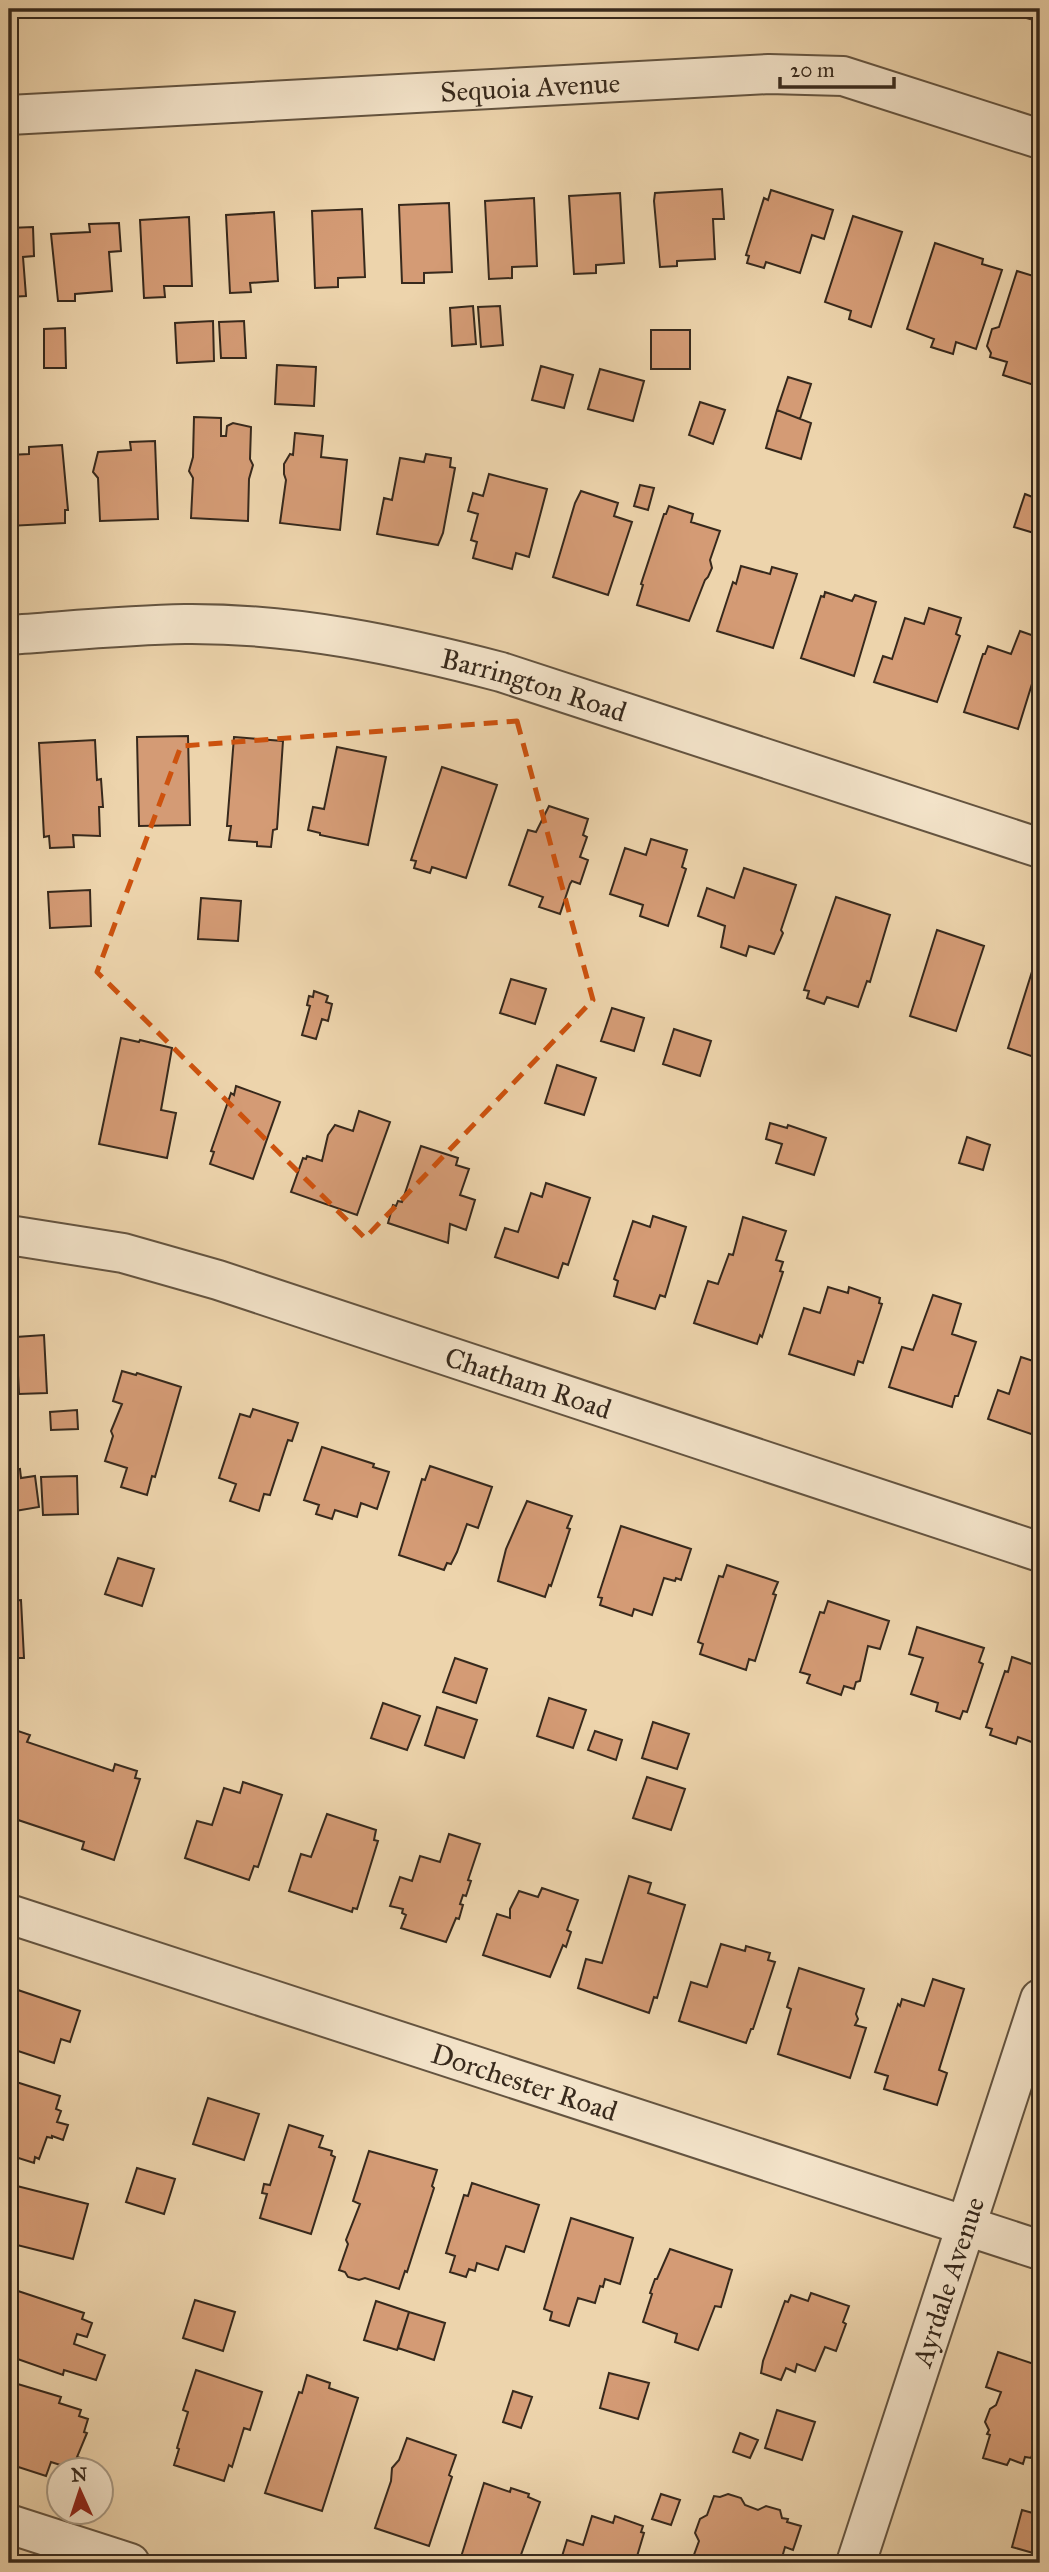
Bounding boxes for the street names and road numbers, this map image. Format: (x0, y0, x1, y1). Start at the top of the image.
street label: Sequoia Avenue (439, 65, 621, 110)
street label: Barrington Road (437, 641, 631, 730)
street label: Chatham Road (440, 1339, 616, 1427)
street label: Dorchester Road (427, 2036, 622, 2129)
street label: Ayrdale Avenue (904, 2192, 992, 2372)

